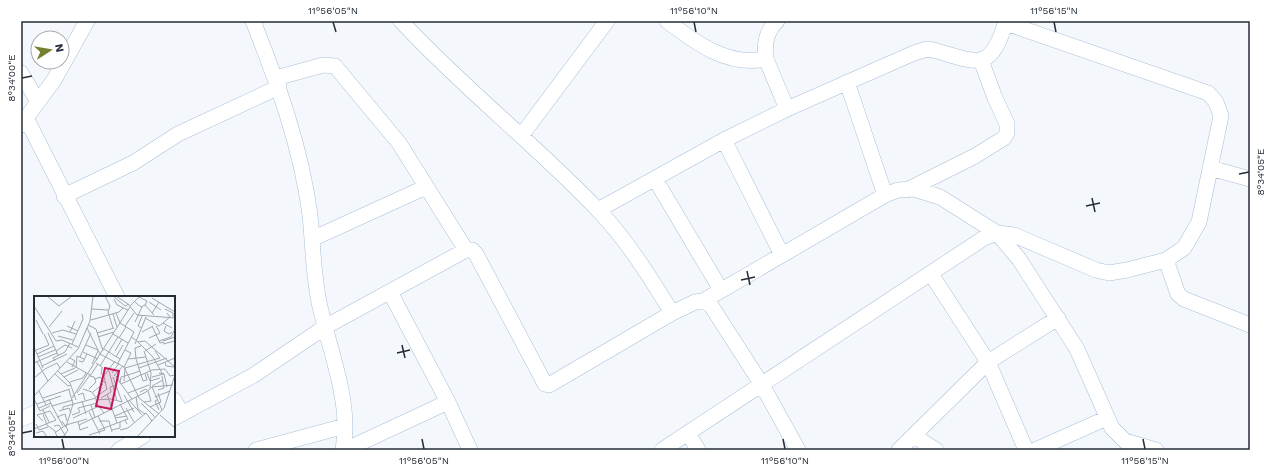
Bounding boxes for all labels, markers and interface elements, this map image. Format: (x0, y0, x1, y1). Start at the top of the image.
text: 11°56'05"N (308, 5, 358, 16)
text: 11°56'10"N (670, 5, 718, 16)
text: 11°56'15"N (1030, 5, 1078, 16)
north arrow (30, 30, 70, 70)
text: N (52, 43, 66, 53)
text: 8°34'00"E (6, 54, 17, 102)
text: 8°34'05"E (1255, 149, 1266, 196)
inset map (34, 296, 175, 437)
text: 8°34'05"E (6, 410, 17, 457)
text: 11°56'00"N (39, 455, 89, 466)
text: 11°56'05"N (399, 455, 449, 466)
text: 11°56'10"N (761, 455, 809, 466)
text: 11°56'15"N (1121, 455, 1169, 466)

